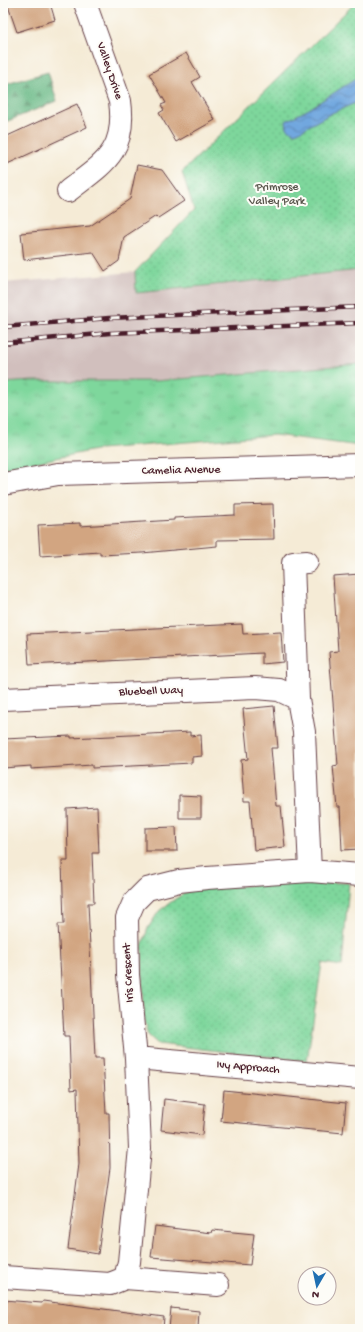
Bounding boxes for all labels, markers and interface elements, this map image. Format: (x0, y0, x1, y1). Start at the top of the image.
street label: Valley Drive (92, 40, 126, 102)
park label: Primrose Valley Park (248, 181, 307, 209)
street label: Camelia Avenue (142, 463, 221, 479)
street label: Bluebell Way (118, 684, 183, 700)
street label: Iris Crescent (120, 942, 138, 1003)
street label: Ivy Approach (216, 1058, 281, 1078)
north arrow (297, 1266, 337, 1306)
text: N (311, 1287, 320, 1300)

